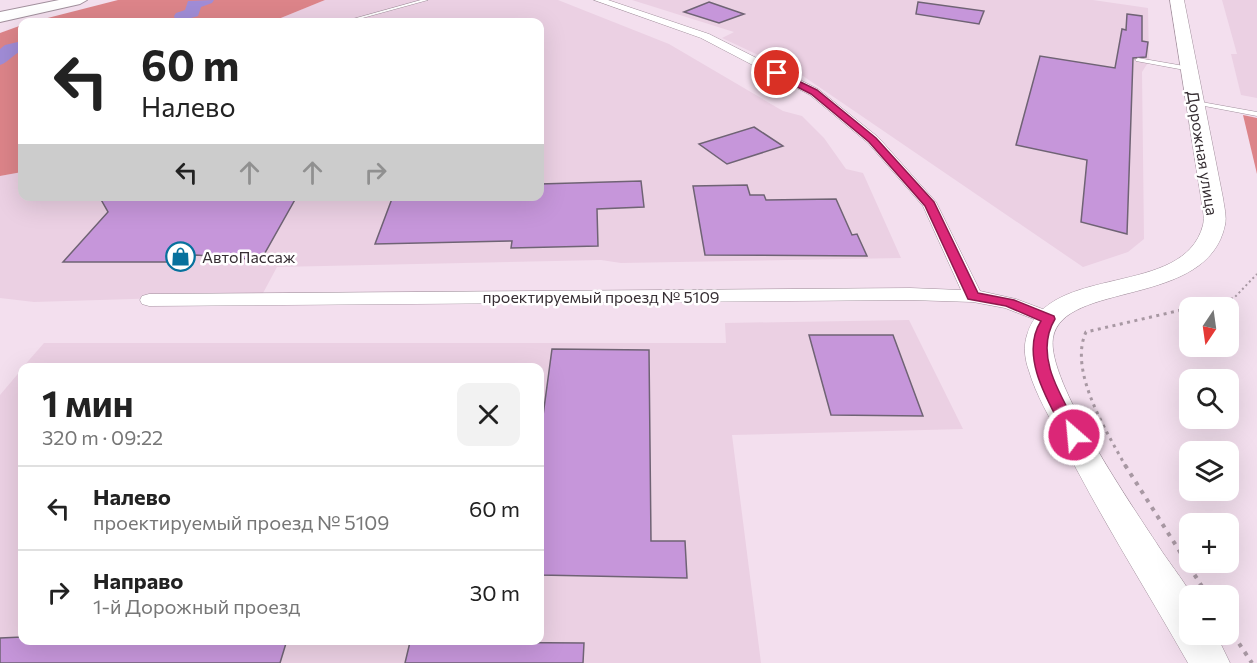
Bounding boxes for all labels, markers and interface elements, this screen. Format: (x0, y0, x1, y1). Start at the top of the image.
text: 60 m (141, 38, 240, 90)
icon: left (42, 42, 120, 120)
pin (751, 47, 802, 98)
icon: arrive (760, 56, 793, 89)
street label: Дорожная улица (1184, 89, 1222, 217)
text: Налево (141, 90, 236, 123)
icon: left (170, 156, 203, 189)
icon: ahead (233, 156, 266, 189)
icon: ahead (296, 156, 329, 189)
icon: right (359, 156, 392, 189)
shop icon: АвтоПассаж (165, 240, 197, 272)
place label: АвтоПассаж (202, 247, 296, 266)
street label: проектируемый проезд № 5109 (482, 287, 720, 306)
north arrow (1179, 297, 1239, 357)
map controls (1179, 297, 1239, 645)
button: search (1179, 369, 1239, 429)
text: 1 мин (42, 380, 134, 424)
button: close (457, 383, 520, 446)
position arrow (1042, 403, 1106, 467)
text: 320 m · 09:22 (42, 425, 163, 449)
button: layers (1179, 441, 1239, 501)
text: Налево (93, 483, 171, 510)
icon: left (42, 492, 75, 525)
text: 60 m (469, 495, 520, 522)
text: проектируемый проезд № 5109 (93, 510, 389, 534)
button: + (1179, 513, 1239, 573)
text: Направо (93, 567, 183, 594)
icon: right (42, 576, 75, 609)
text: 30 m (470, 579, 520, 606)
button: − (1179, 585, 1239, 645)
text: 1-й Дорожный проезд (93, 594, 300, 618)

